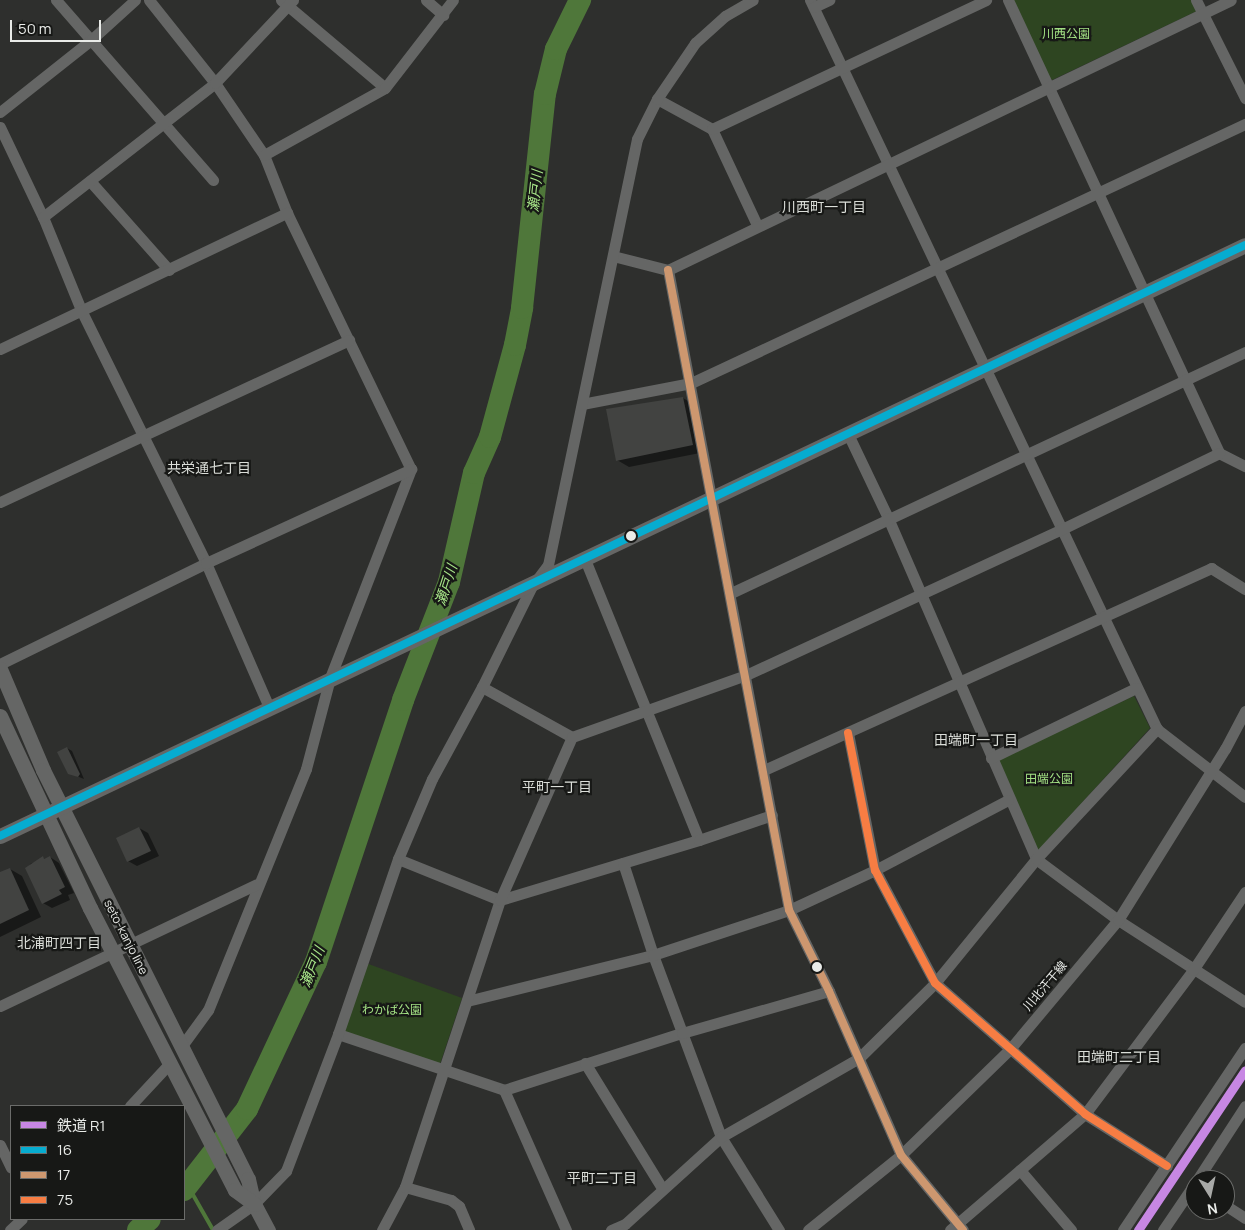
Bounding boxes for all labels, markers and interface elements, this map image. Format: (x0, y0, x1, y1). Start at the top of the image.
scale bar (12, 10, 104, 42)
text: 50 m (18, 18, 52, 39)
park label: 川西公園 (1042, 27, 1090, 41)
water label: 瀬戸川 (524, 169, 546, 213)
district label: 川西町一丁目 (782, 199, 866, 215)
district label: 共栄通七丁目 (167, 460, 251, 476)
unlabelled marker (626, 531, 636, 541)
water label: 瀬戸川 (432, 562, 460, 608)
district label: 田端町一丁目 (934, 732, 1018, 748)
park label: 田端公園 (1025, 772, 1073, 786)
district label: 平町一丁目 (522, 779, 592, 795)
street label: seto-kanjo line (101, 897, 151, 977)
district label: 北浦町四丁目 (17, 935, 101, 951)
water label: 瀬戸川 (296, 944, 328, 990)
street label: 川北汗干線 (1020, 958, 1070, 1014)
unlabelled marker (812, 962, 822, 972)
park label: わかば公園 (362, 1003, 422, 1017)
district label: 田端町二丁目 (1077, 1049, 1161, 1065)
legend (10, 1105, 185, 1220)
text: 鉄道 R1 (57, 1115, 105, 1136)
text: 16 (57, 1139, 72, 1160)
text: 17 (57, 1164, 70, 1185)
district label: 平町二丁目 (567, 1170, 637, 1186)
north arrow (1185, 1170, 1235, 1220)
text: 75 (57, 1189, 73, 1210)
text: N (1206, 1199, 1219, 1220)

